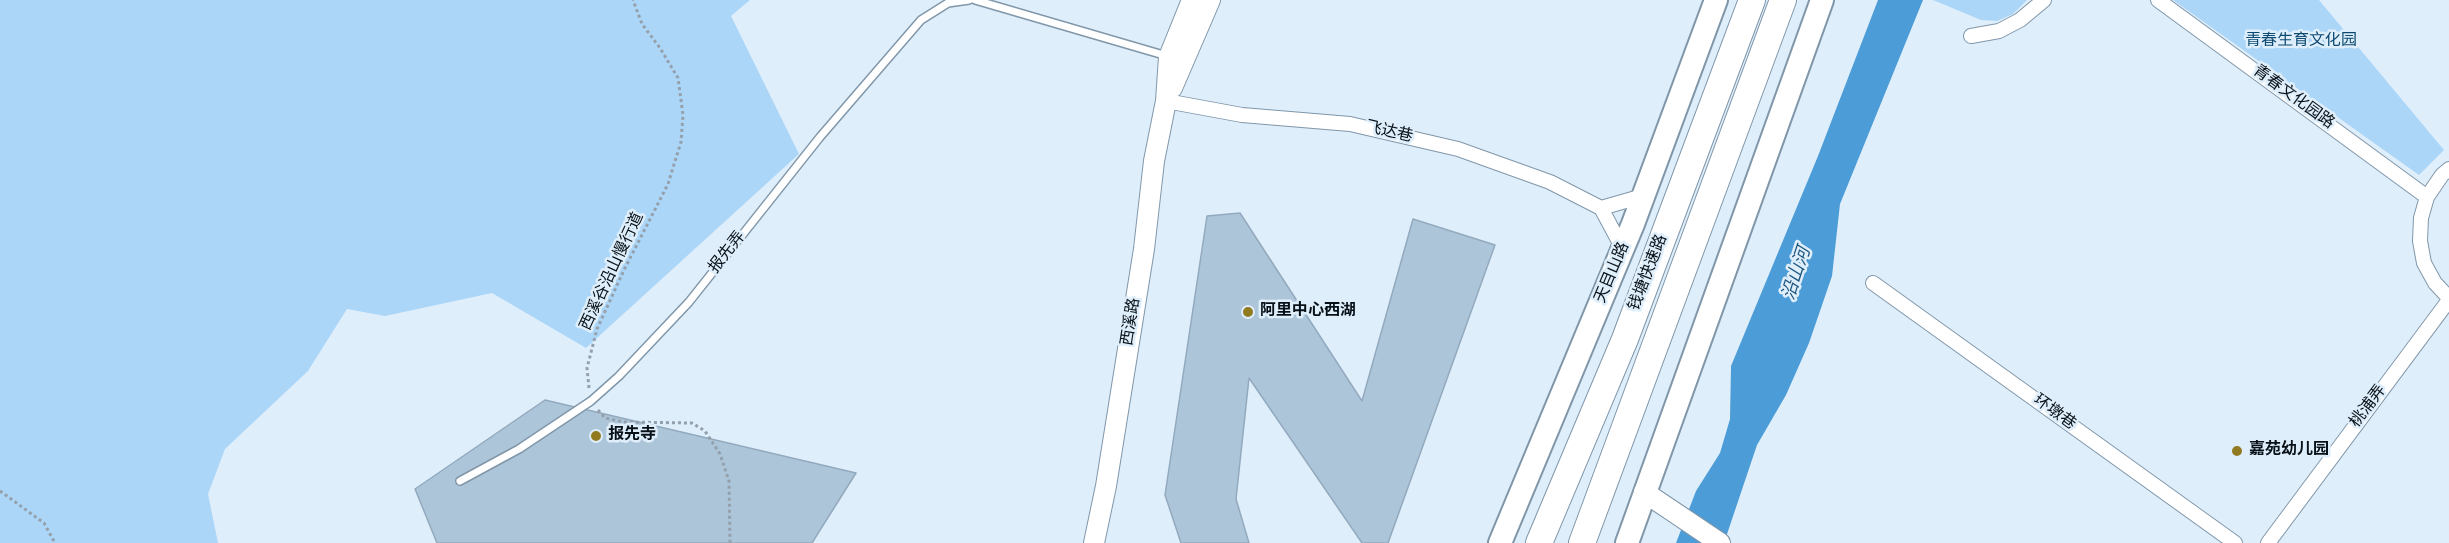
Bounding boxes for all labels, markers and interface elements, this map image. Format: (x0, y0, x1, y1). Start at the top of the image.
park label: 青春生育文化园 (2245, 32, 2357, 52)
street label: 青春文化园路 (2249, 62, 2337, 134)
street label: 飞达巷 (1363, 118, 1415, 148)
street label: 西溪谷沿山慢行道 (577, 210, 649, 334)
street label: 报先弄 (706, 228, 750, 278)
street label: 钱塘快速路 (1626, 232, 1672, 314)
street label: 天目山路 (1592, 240, 1634, 306)
water label: 沿山河 (1779, 245, 1817, 303)
street label: 西溪路 (1119, 297, 1145, 347)
place label: 阿里中心·西湖 (1260, 302, 1356, 322)
marker: 阿里中心·西湖 (1241, 305, 1255, 319)
street label: 桃浦弄 (2347, 382, 2391, 432)
street label: 环墩巷 (2029, 391, 2079, 435)
place label: 报先寺 (608, 426, 656, 446)
marker: 报先寺 (589, 429, 603, 443)
place label: 嘉苑幼儿园 (2249, 441, 2329, 461)
marker: 嘉苑幼儿园 (2230, 444, 2244, 458)

